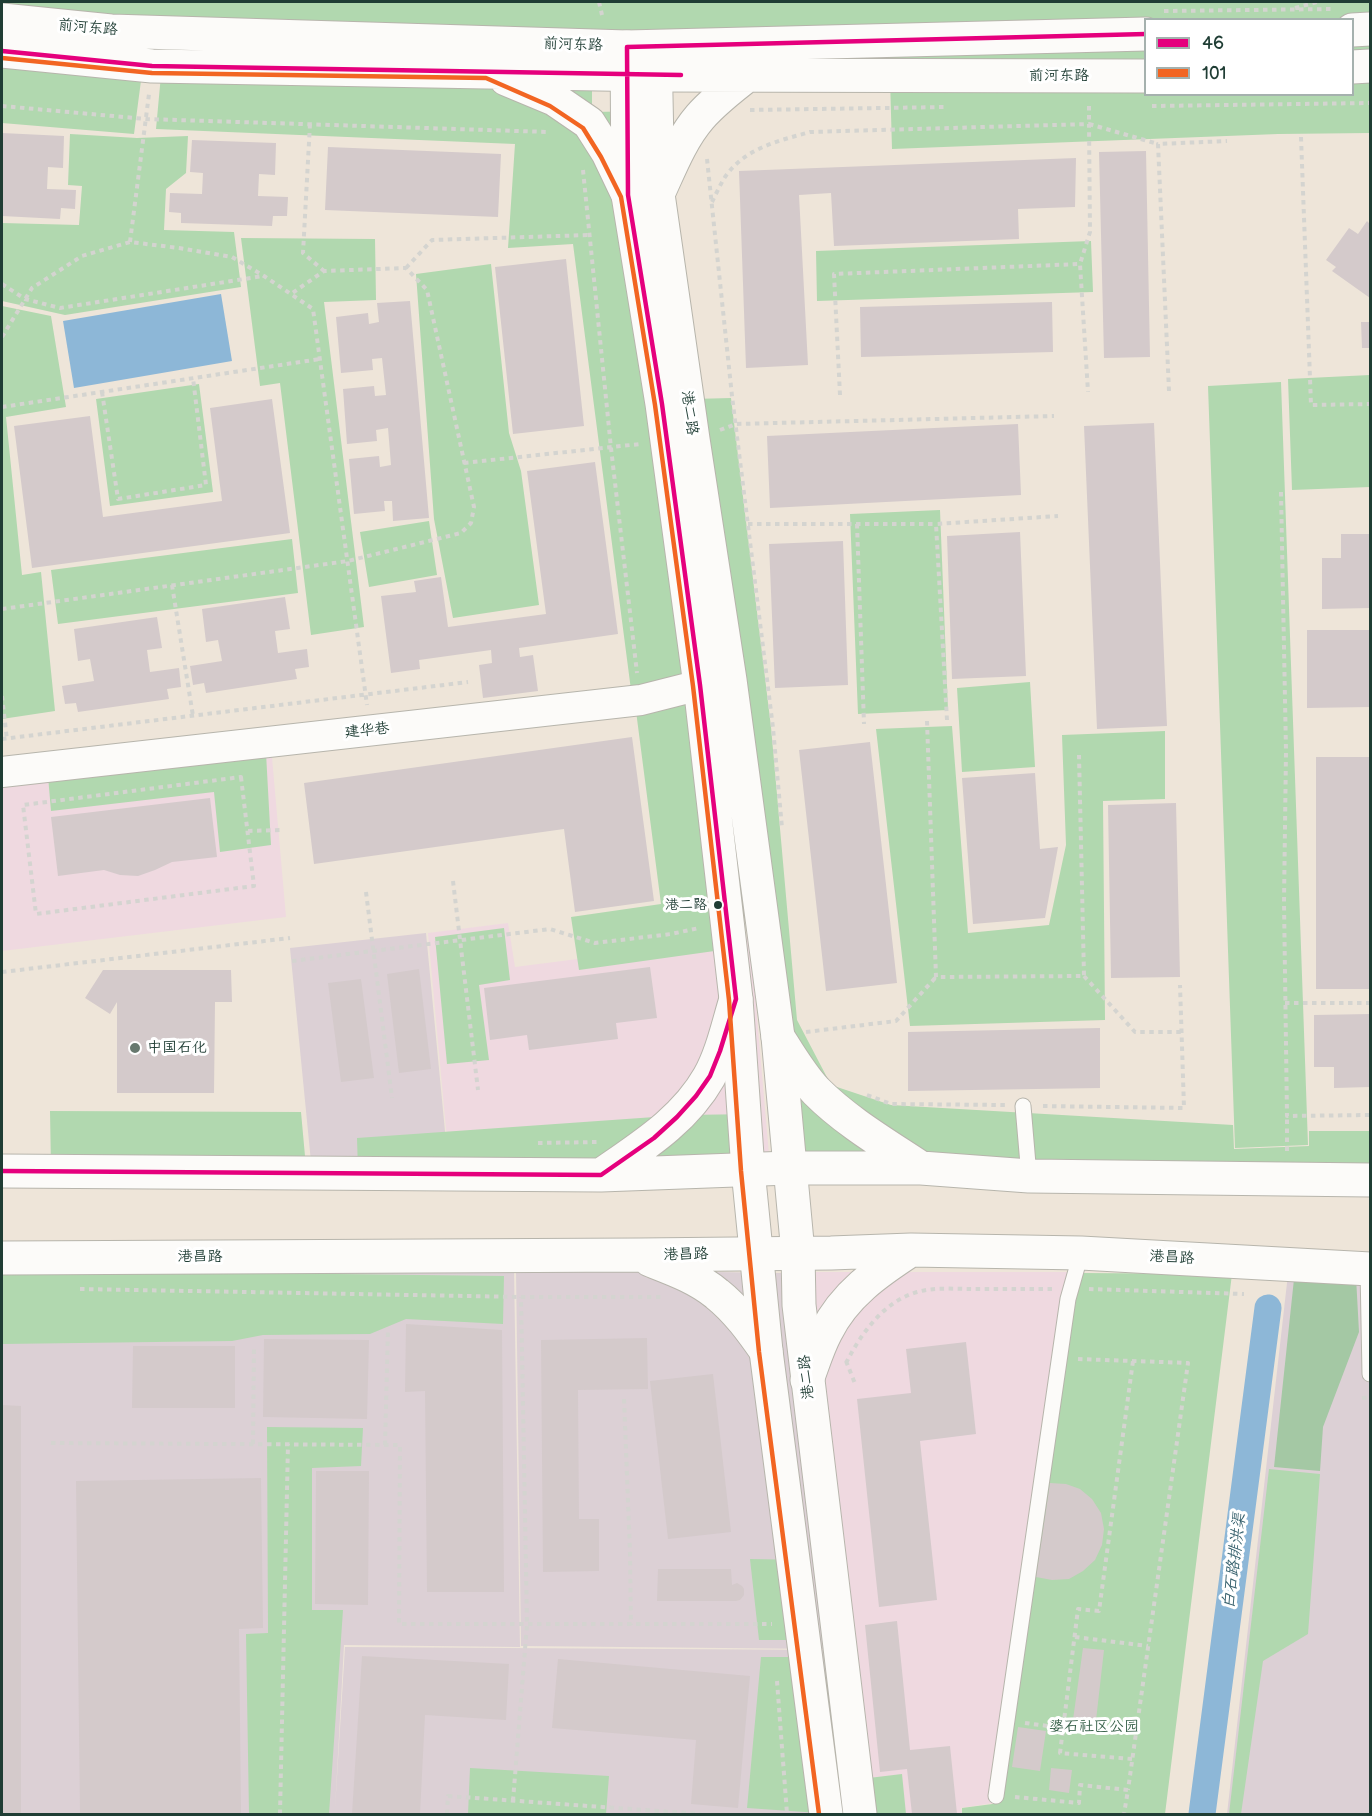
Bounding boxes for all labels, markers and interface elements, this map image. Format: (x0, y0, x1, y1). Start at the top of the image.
street label: 前河东路 (57, 16, 119, 40)
legend (1144, 18, 1354, 96)
text: 46 (1202, 33, 1224, 54)
street label: 前河东路 (543, 35, 603, 55)
text: 101 (1202, 63, 1227, 84)
street label: 前河东路 (1029, 67, 1089, 85)
street label: 港二路 (677, 389, 701, 437)
street label: 建华巷 (344, 720, 390, 742)
place label: 港二路 (665, 897, 707, 913)
marker: 港二路 (712, 899, 724, 911)
place label: 中国石化 (147, 1039, 207, 1057)
marker: 中国石化 (128, 1041, 142, 1055)
street label: 港昌路 (663, 1246, 709, 1264)
street label: 港昌路 (178, 1248, 222, 1266)
street label: 港昌路 (1149, 1248, 1195, 1268)
street label: 港二路 (796, 1354, 818, 1400)
water label: 白石路排洪渠 (1220, 1512, 1250, 1610)
park label: 婆石社区公园 (1049, 1718, 1139, 1736)

